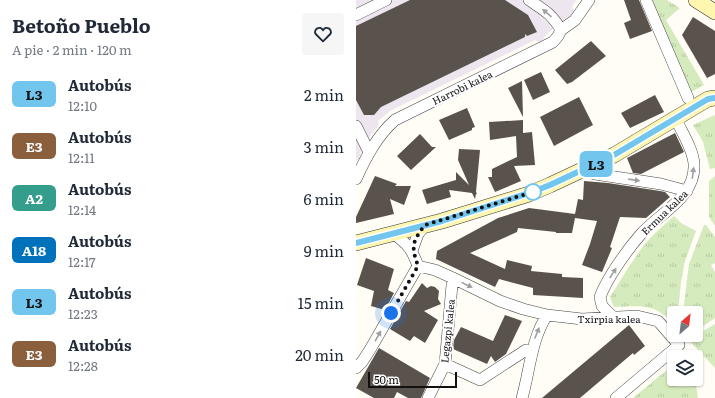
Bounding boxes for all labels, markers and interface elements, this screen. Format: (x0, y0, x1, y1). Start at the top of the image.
one-way arrow (542, 8, 553, 17)
text: Betoño Pueblo (12, 11, 151, 39)
button: heart (302, 13, 344, 55)
text: A pie · 2 min · 120 m (12, 40, 132, 59)
street label: Harrobi kalea (429, 66, 495, 108)
text: Autobús (68, 73, 131, 96)
text: 2 min (304, 83, 344, 106)
text: L3 (26, 84, 42, 104)
text: 12:10 (68, 96, 97, 115)
text: Autobús (68, 125, 131, 148)
text: 3 min (303, 135, 344, 158)
text: E3 (25, 136, 43, 156)
text: 12:11 (68, 148, 95, 167)
line badge: L3 (578, 151, 614, 177)
text: L3 (588, 154, 604, 174)
one-way arrow (690, 167, 696, 179)
text: Autobús (68, 177, 131, 200)
one-way arrow (628, 177, 640, 183)
unlabelled marker (524, 183, 542, 201)
street label: Ermua kalea (637, 185, 691, 238)
text: 6 min (303, 187, 344, 210)
text: A2 (25, 188, 43, 208)
text: 12:14 (68, 200, 96, 219)
text: Autobús (68, 229, 131, 252)
text: 9 min (304, 239, 344, 262)
text: A18 (22, 240, 46, 260)
text: 12:17 (68, 252, 96, 271)
one-way arrow (610, 267, 617, 279)
text: Autobús (68, 281, 131, 304)
one-way arrow (461, 282, 473, 288)
text: 15 min (298, 291, 344, 314)
text: L3 (26, 292, 42, 312)
street label: Legazpi kalea (436, 298, 458, 364)
your location (381, 303, 401, 323)
text: 12:23 (68, 304, 98, 323)
north arrow (667, 306, 703, 342)
map controls (667, 306, 703, 386)
street label: Txirpia kalea (577, 311, 641, 326)
one-way arrow (535, 326, 541, 338)
one-way arrow (375, 330, 381, 342)
text: Autobús (68, 333, 131, 356)
text: 20 min (295, 343, 344, 366)
text: E3 (25, 344, 43, 364)
button: layers (667, 350, 703, 386)
text: 12:28 (68, 356, 98, 375)
scale bar (368, 370, 457, 389)
text: 50 m (374, 371, 399, 387)

